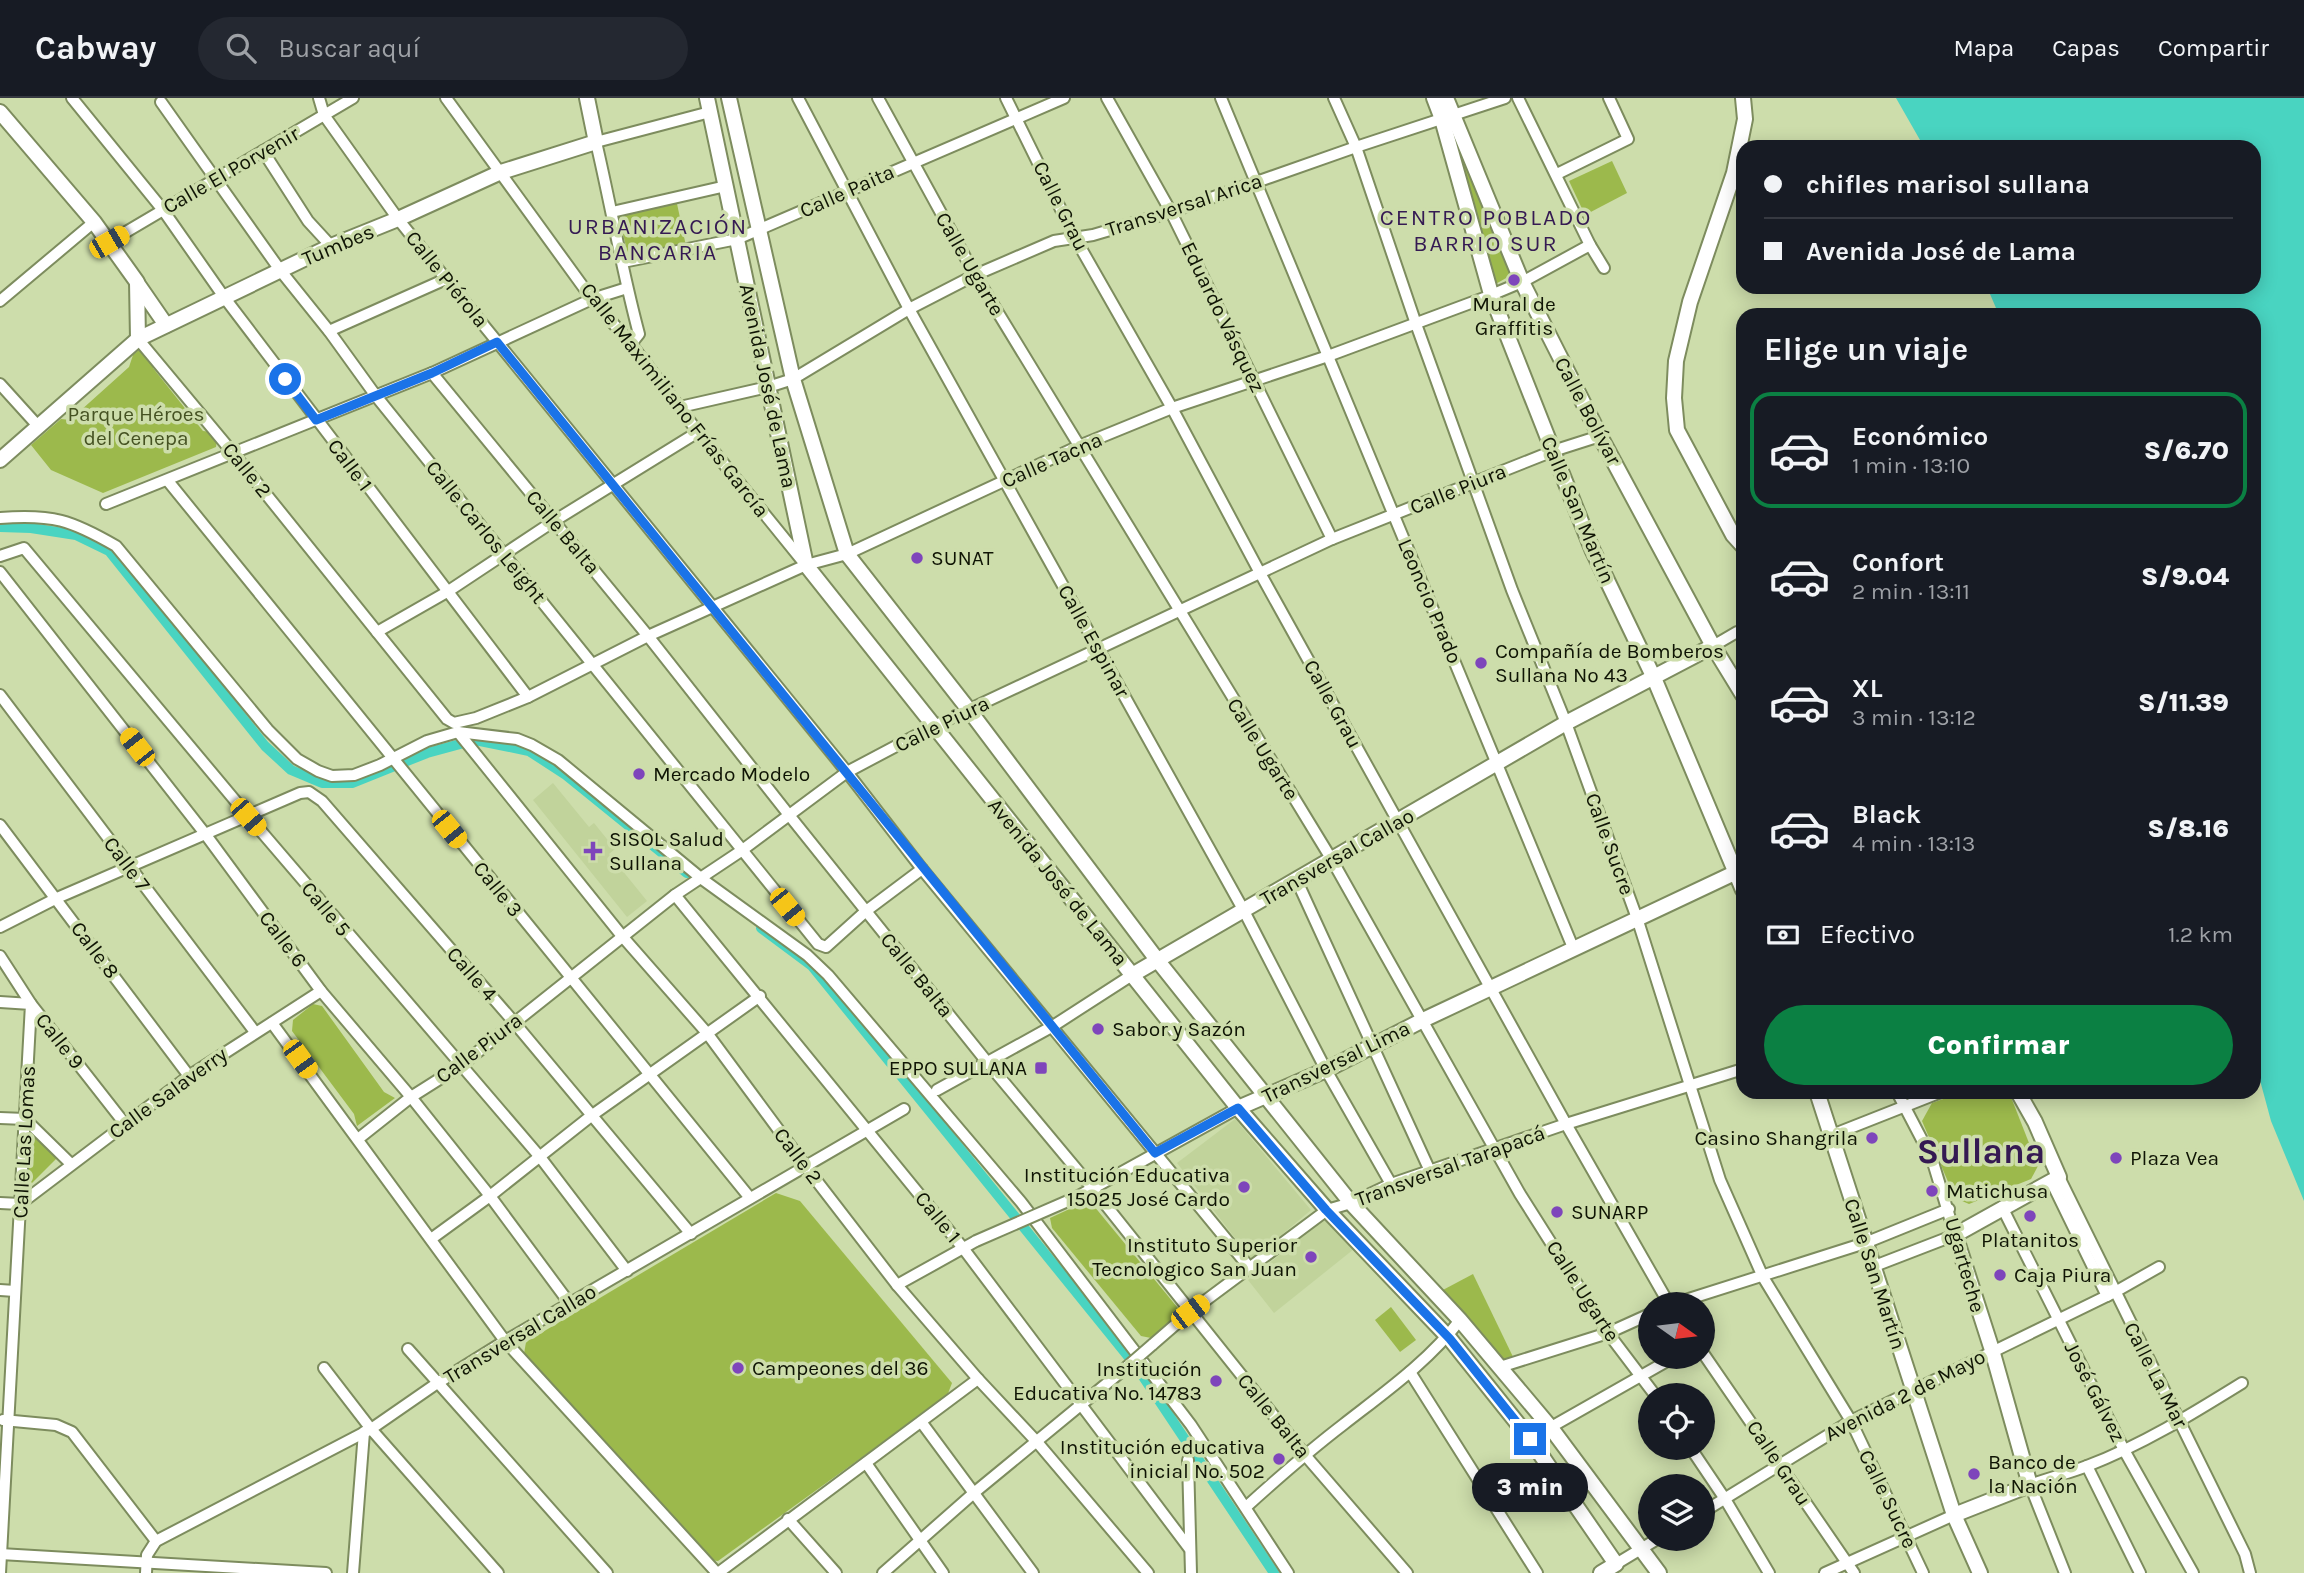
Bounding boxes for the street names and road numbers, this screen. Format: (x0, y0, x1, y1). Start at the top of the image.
street label: Calle El Porvenir (159, 121, 304, 219)
street label: Calle Grau (1028, 157, 1094, 255)
street label: Calle Paita (796, 160, 898, 222)
street label: Transversal Arica (1103, 168, 1265, 242)
street label: Calle Ugarte (931, 208, 1009, 320)
street label: Tumbes (298, 219, 378, 271)
street label: Calle Piérola (401, 226, 493, 332)
street label: Eduardo Vásquez (1176, 238, 1270, 396)
street label: Calle Maximiliano Frías García (576, 278, 774, 522)
street label: Avenida José de Lama (735, 282, 801, 490)
street label: Calle Bolívar (1550, 353, 1627, 469)
street label: Calle Tacna (998, 427, 1106, 493)
street label: Calle San Martín (1536, 433, 1620, 587)
street label: Calle 1 (323, 434, 377, 496)
street label: Calle 2 (217, 438, 277, 502)
street label: Calle Carlos Leight (421, 456, 551, 608)
street label: Calle Piura (1406, 459, 1510, 519)
street label: Calle Balta (521, 485, 605, 579)
street label: Leoncio Prado (1393, 535, 1467, 667)
street label: Calle Espinar (1053, 580, 1135, 702)
street label: Calle Grau (1299, 656, 1367, 752)
street label: Calle Piura (891, 691, 993, 757)
street label: Calle Ugarte (1222, 694, 1304, 804)
street label: Calle Sucre (1580, 790, 1640, 898)
street label: Avenida José de Lama (983, 793, 1133, 971)
street label: Transversal Callao (1256, 803, 1418, 911)
street label: Calle 7 (99, 832, 155, 896)
street label: Calle 3 (468, 856, 528, 922)
street label: Calle 5 (296, 877, 356, 941)
street label: Calle 6 (254, 906, 312, 972)
street label: Calle 8 (66, 917, 124, 983)
street label: Calle Balta (876, 928, 958, 1022)
street label: Calle 4 (442, 942, 502, 1006)
street label: Calle 9 (31, 1008, 89, 1074)
street label: Calle Piura (431, 1008, 527, 1088)
street label: Transversal Lima (1258, 1016, 1414, 1108)
street label: Calle Salaverry (104, 1042, 232, 1144)
street label: Calle Las Lomas (8, 1065, 40, 1219)
street label: Transversal Tarapacá (1352, 1121, 1548, 1211)
street label: Calle 2 (769, 1123, 827, 1189)
street label: Calle 1 (910, 1187, 966, 1247)
street label: Calle San Martín (1839, 1195, 1911, 1353)
street label: Ugarteche (1940, 1215, 1990, 1315)
street label: Calle Ugarte (1542, 1236, 1624, 1346)
street label: Transversal Callao (439, 1279, 601, 1389)
street label: Calle La Mar (2119, 1318, 2193, 1432)
street label: José Gálvez (2060, 1338, 2130, 1446)
street label: Avenida 2 de Mayo (1821, 1344, 1989, 1446)
street label: Calle Balta (1233, 1369, 1315, 1463)
street label: Calle Grau (1742, 1416, 1816, 1510)
street label: Calle Sucre (1854, 1446, 1922, 1552)

